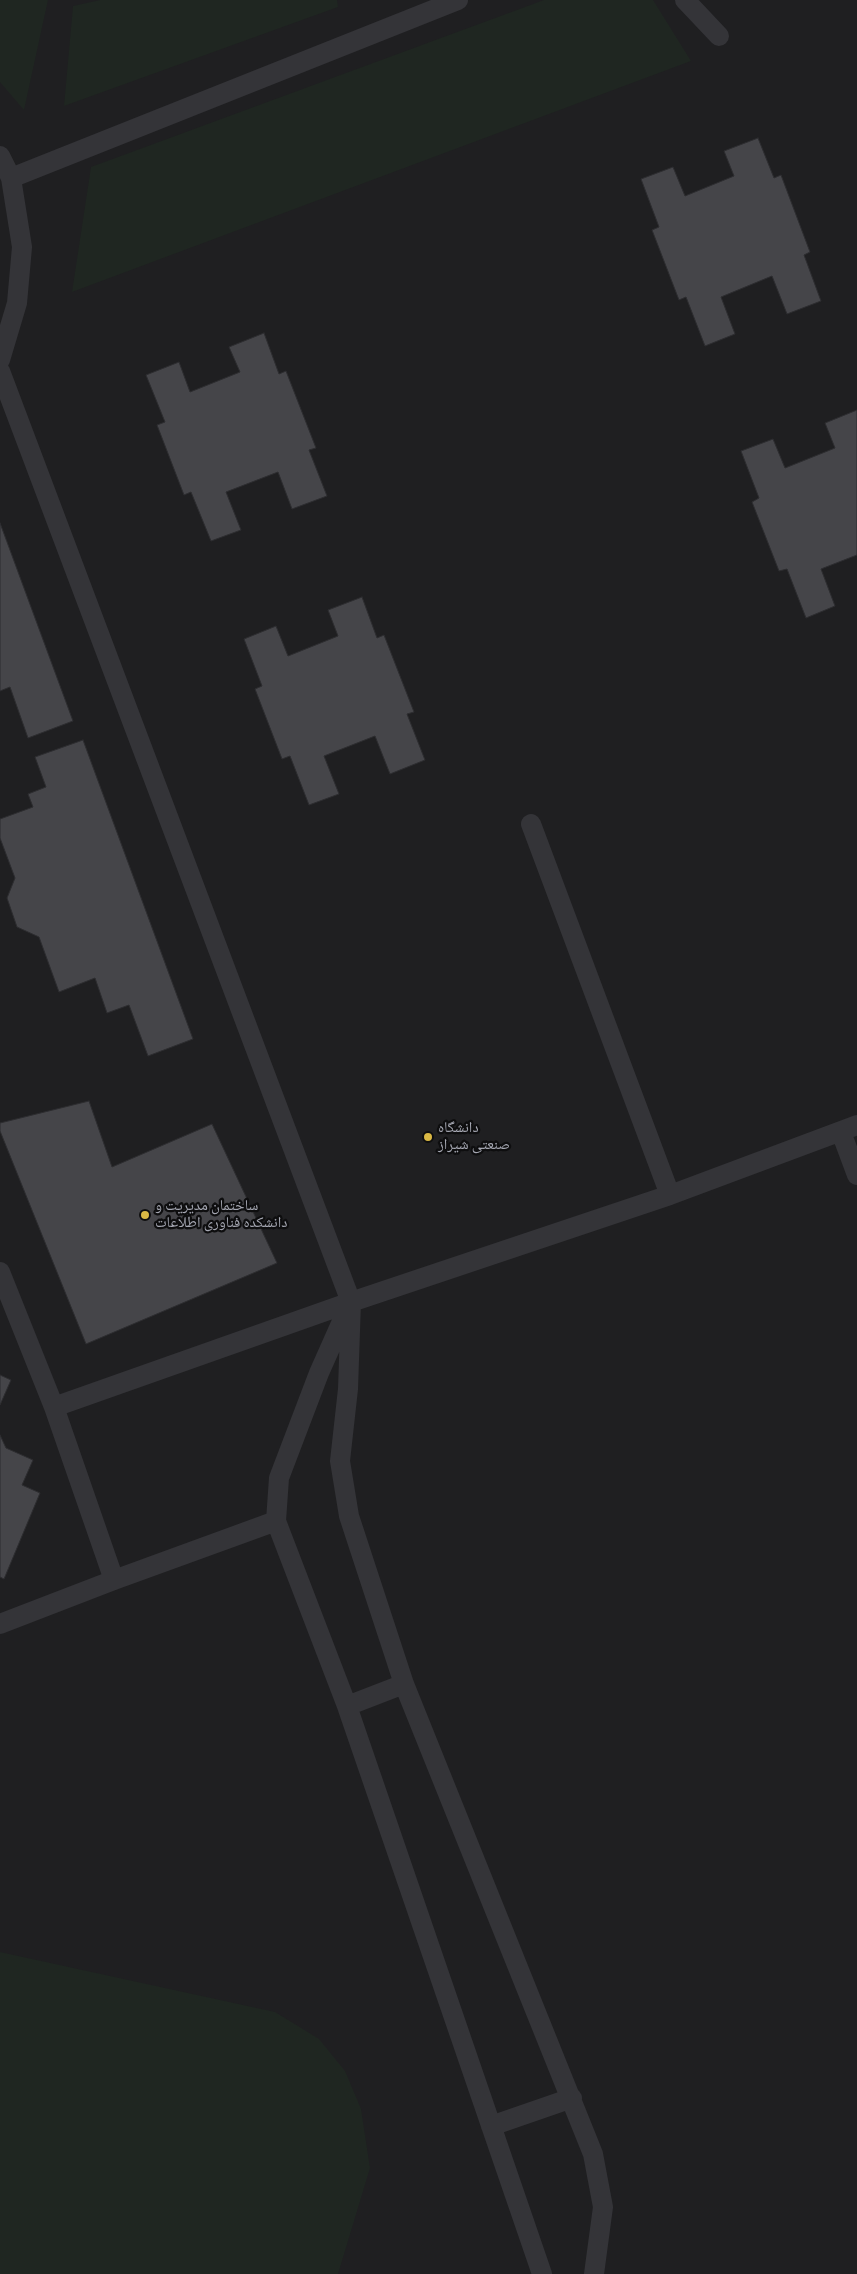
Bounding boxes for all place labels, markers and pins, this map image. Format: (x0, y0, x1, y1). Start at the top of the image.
place label: دانشگاه صنعتی شیراز (438, 1119, 510, 1154)
marker: دانشگاه صنعتی شیراز (422, 1131, 434, 1143)
place label: ساختمان مدیریت و دانشکده فناوری اطلاعات (155, 1197, 287, 1232)
marker: ساختمان مدیریت و دانشکده فناوری اطلاعات (139, 1209, 151, 1221)

